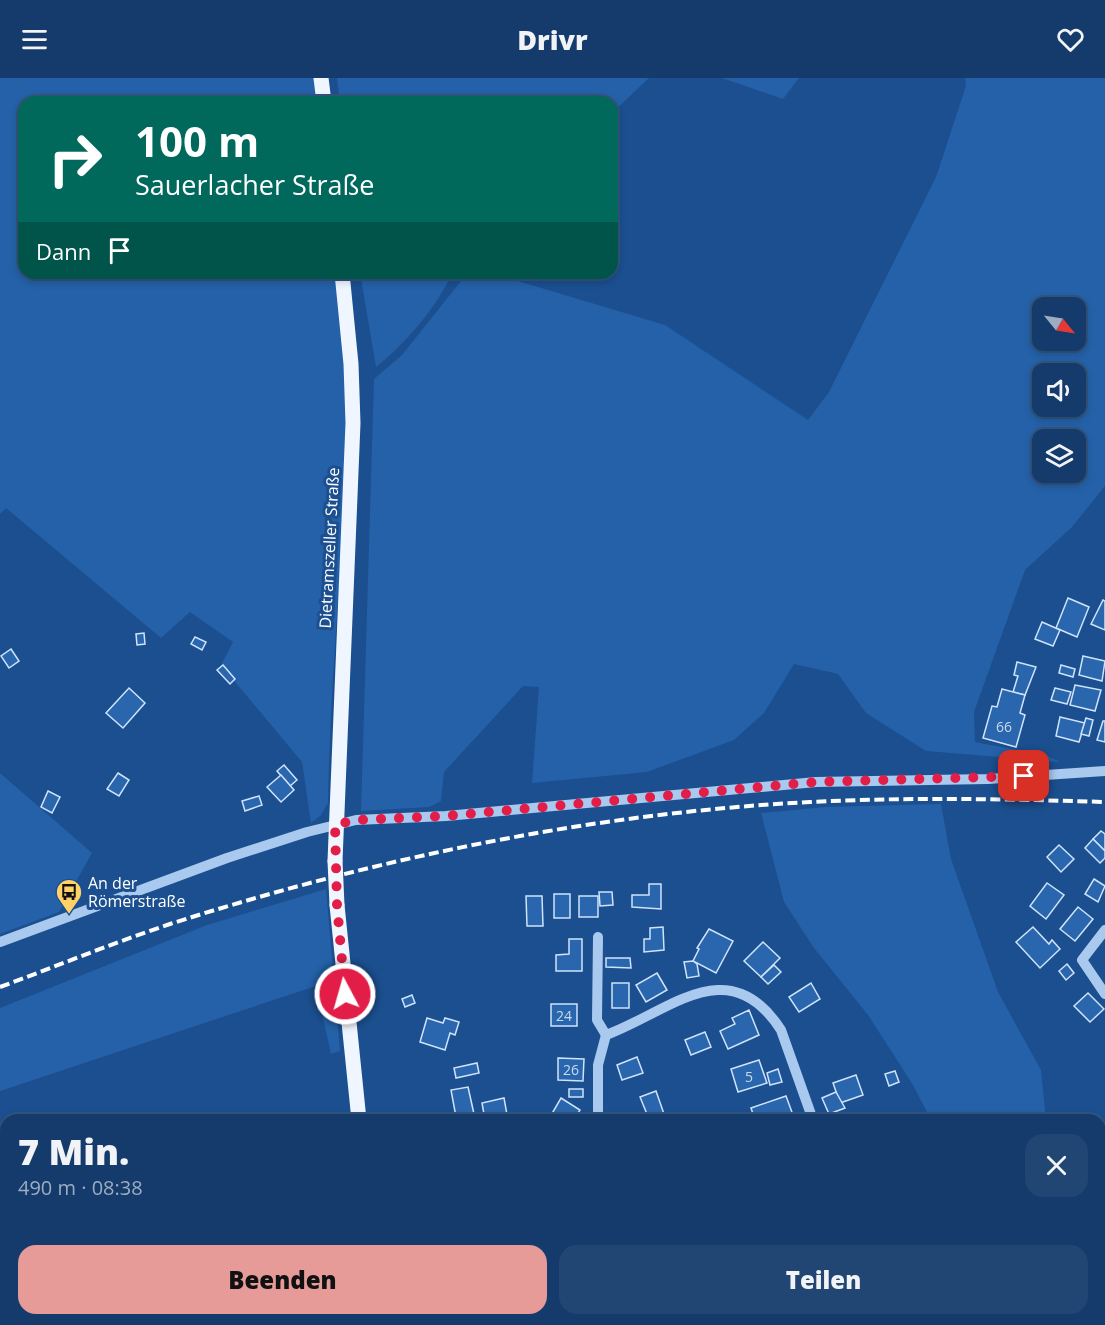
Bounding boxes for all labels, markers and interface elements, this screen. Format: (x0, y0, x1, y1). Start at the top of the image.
text: Drivr (517, 21, 588, 58)
icon: menu (18, 23, 51, 56)
icon: heart (1054, 23, 1087, 56)
text: 100 m (135, 112, 259, 169)
icon: right (36, 120, 114, 198)
text: Sauerlacher Straße (135, 166, 375, 203)
icon: arrive (103, 234, 136, 267)
text: Dann (36, 236, 91, 266)
north arrow (1032, 297, 1086, 351)
map controls (1032, 297, 1086, 483)
button: sound (1032, 363, 1086, 417)
button: layers (1032, 429, 1086, 483)
street label: Dietramszeller Straße (314, 467, 344, 629)
house number: 66 (996, 717, 1012, 736)
pin (998, 750, 1049, 801)
icon: arrive (1007, 759, 1040, 792)
place label: An der Römerstraße (88, 872, 186, 912)
bus stop icon: An der Römerstraße (54, 877, 84, 915)
position arrow (313, 962, 377, 1026)
house number: 24 (556, 1006, 572, 1025)
house number: 26 (563, 1060, 579, 1079)
house number: 5 (745, 1067, 753, 1086)
text: 7 Min. (18, 1127, 129, 1176)
button: close (1025, 1134, 1088, 1197)
text: 490 m · 08:38 (18, 1174, 143, 1201)
button: Beenden (18, 1245, 547, 1314)
button: Teilen (559, 1245, 1088, 1314)

